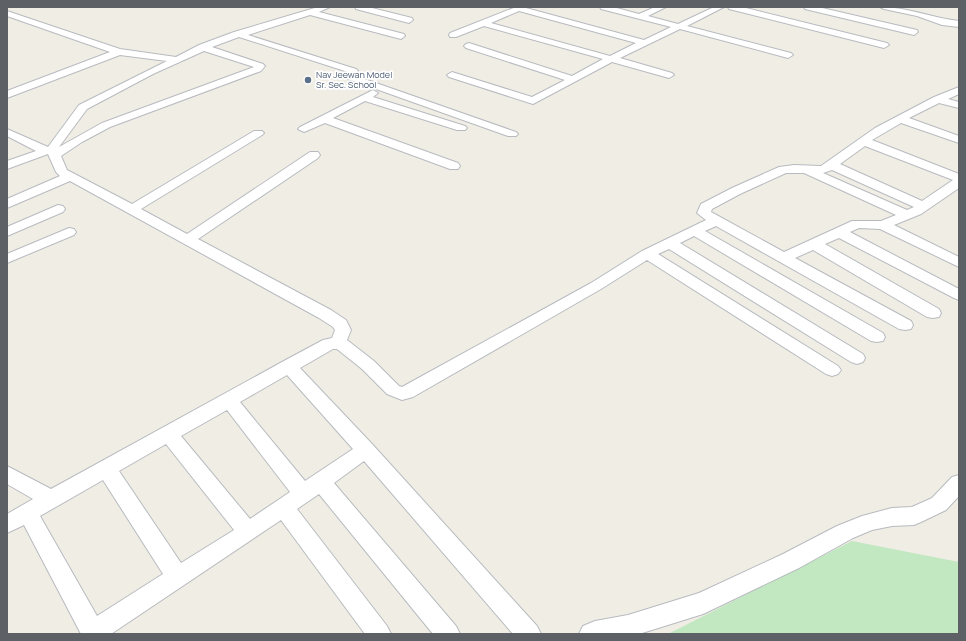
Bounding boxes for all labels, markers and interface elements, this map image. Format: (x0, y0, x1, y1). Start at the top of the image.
place label: Nav Jeewan Model Sr. Sec. School (316, 68, 392, 91)
marker: Nav Jeewan Model Sr. Sec. School (303, 75, 313, 85)

